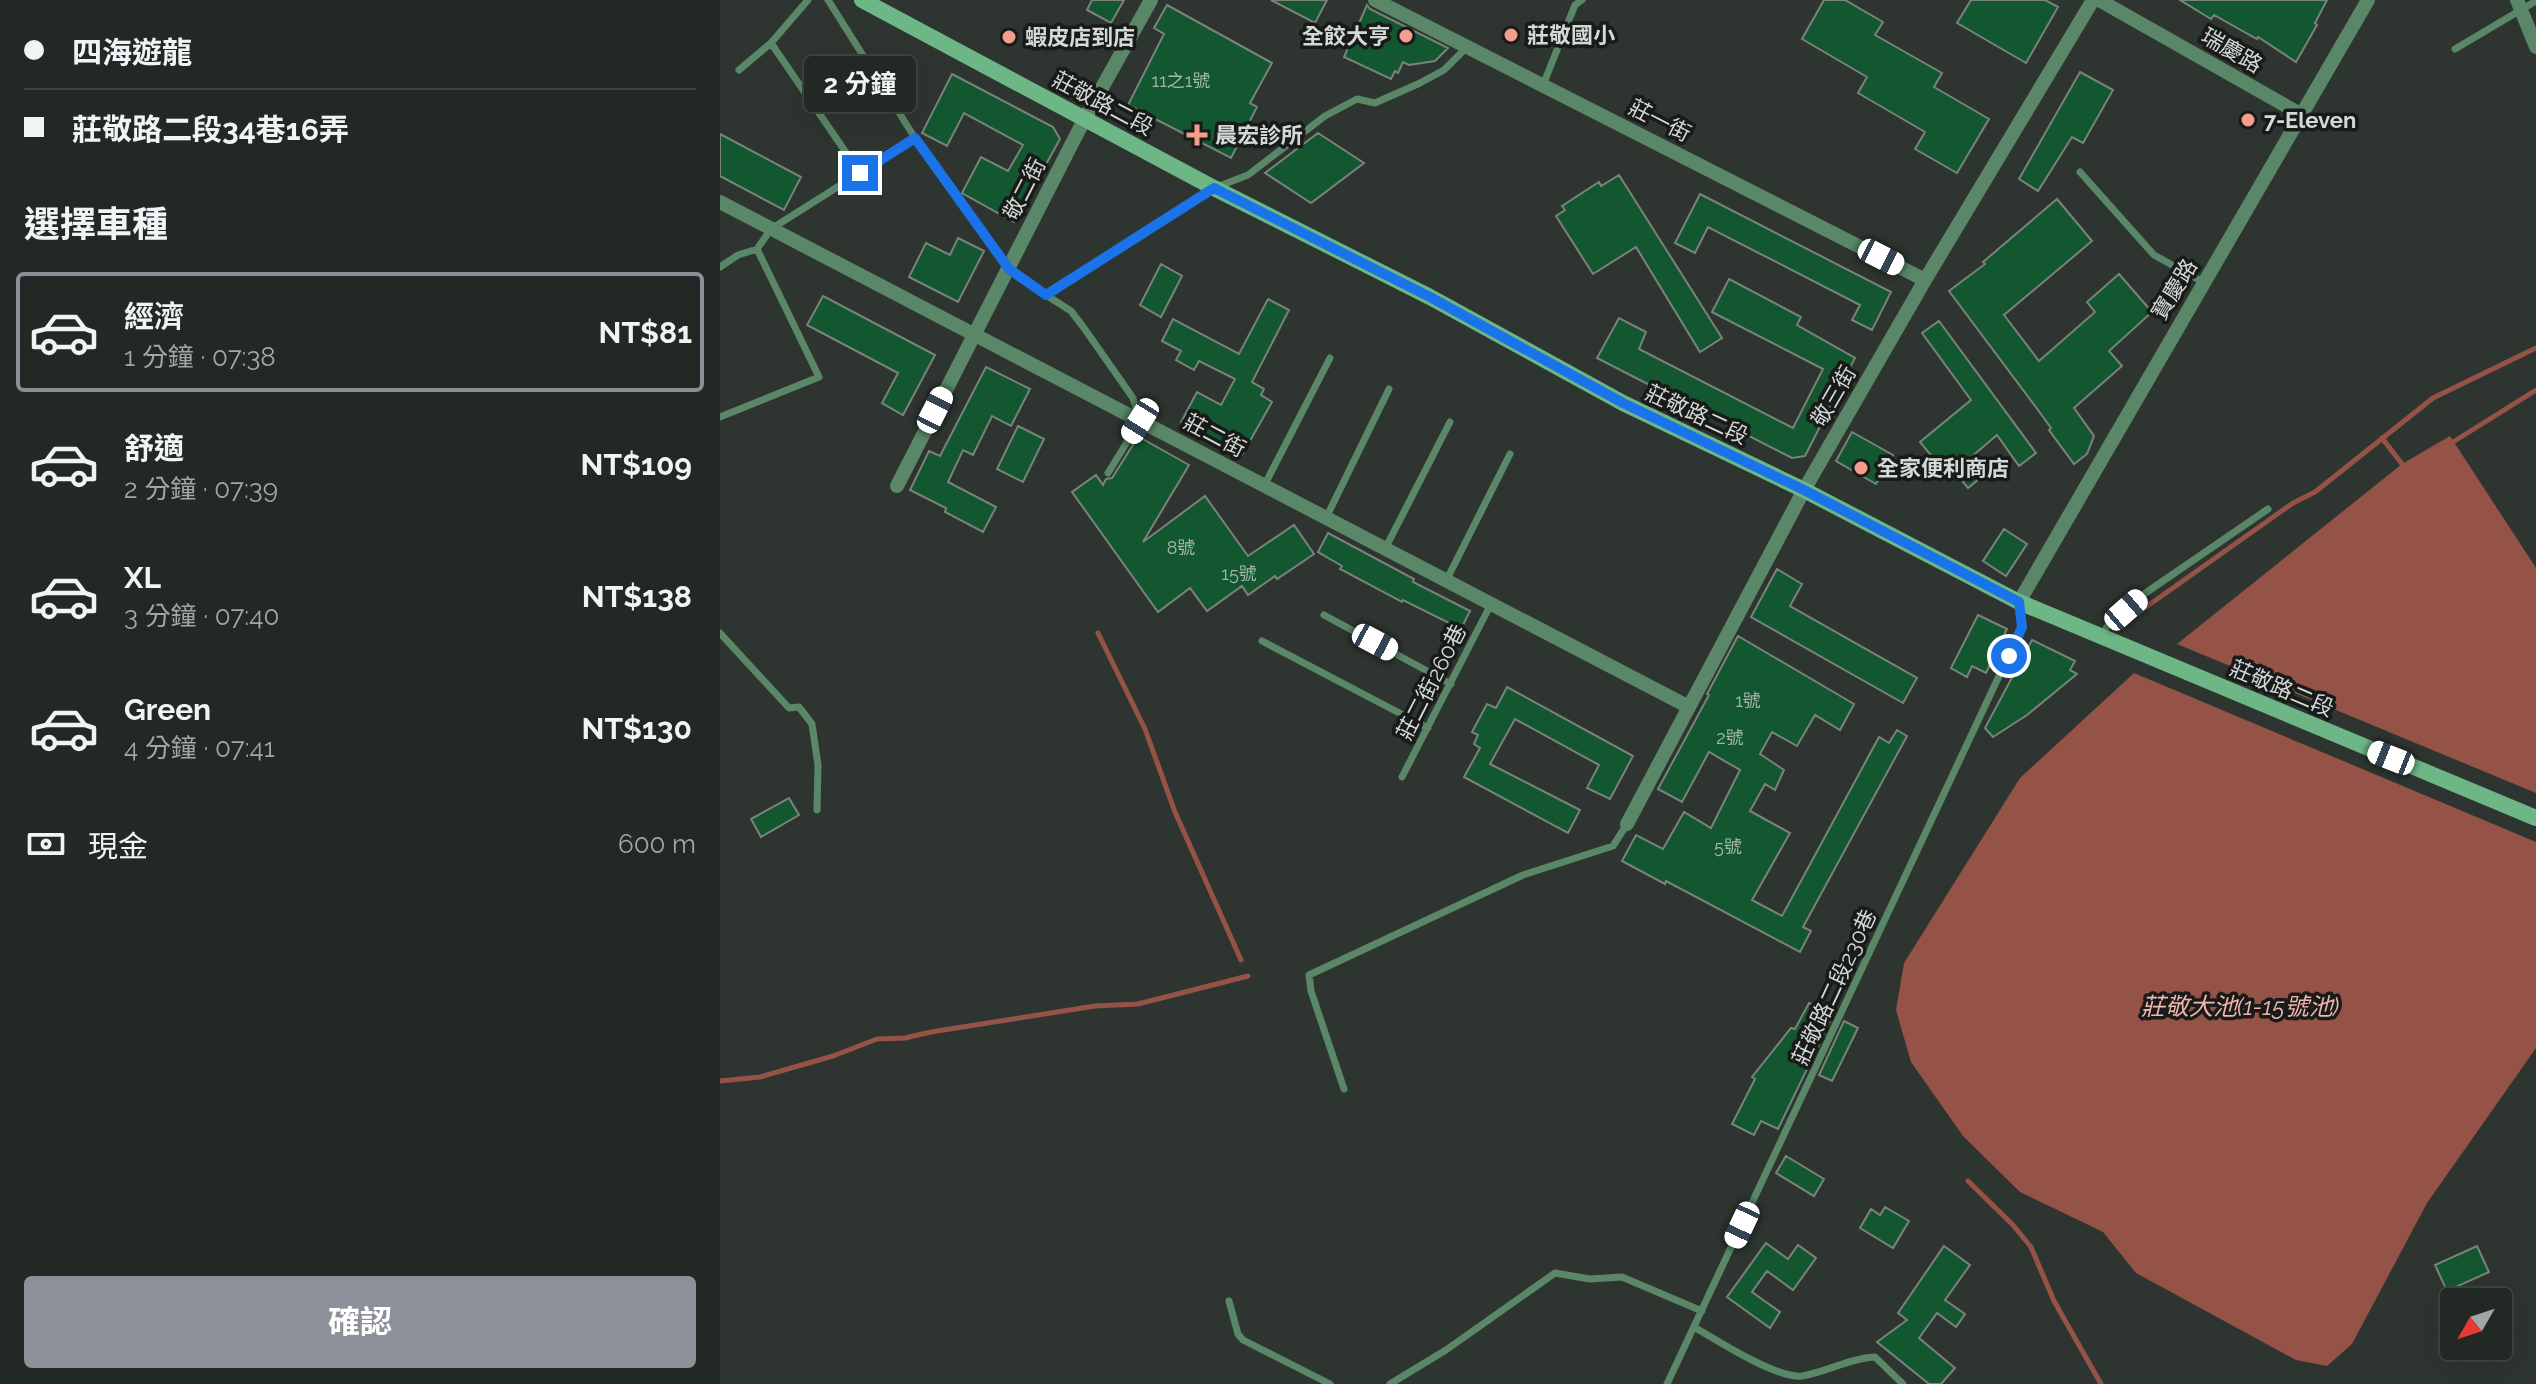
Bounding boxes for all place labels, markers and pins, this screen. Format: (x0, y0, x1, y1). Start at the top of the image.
place label: 莊敬國小 (1527, 22, 1615, 48)
place label: 全餃大亨 (1302, 23, 1390, 49)
place label: 蝦皮店到店 (1025, 24, 1135, 50)
marker: 莊敬國小 (1502, 26, 1520, 44)
marker: 全餃大亨 (1397, 27, 1415, 45)
marker: 蝦皮店到店 (1000, 28, 1018, 46)
place label: 7-Eleven (2264, 107, 2356, 133)
marker: 7-Eleven (2239, 111, 2257, 129)
place label: 晨宏診所 (1215, 122, 1303, 148)
marker: 晨宏診所 (1186, 124, 1208, 146)
place label: 全家便利商店 (1877, 455, 2009, 481)
marker: 全家便利商店 (1852, 459, 1870, 477)

